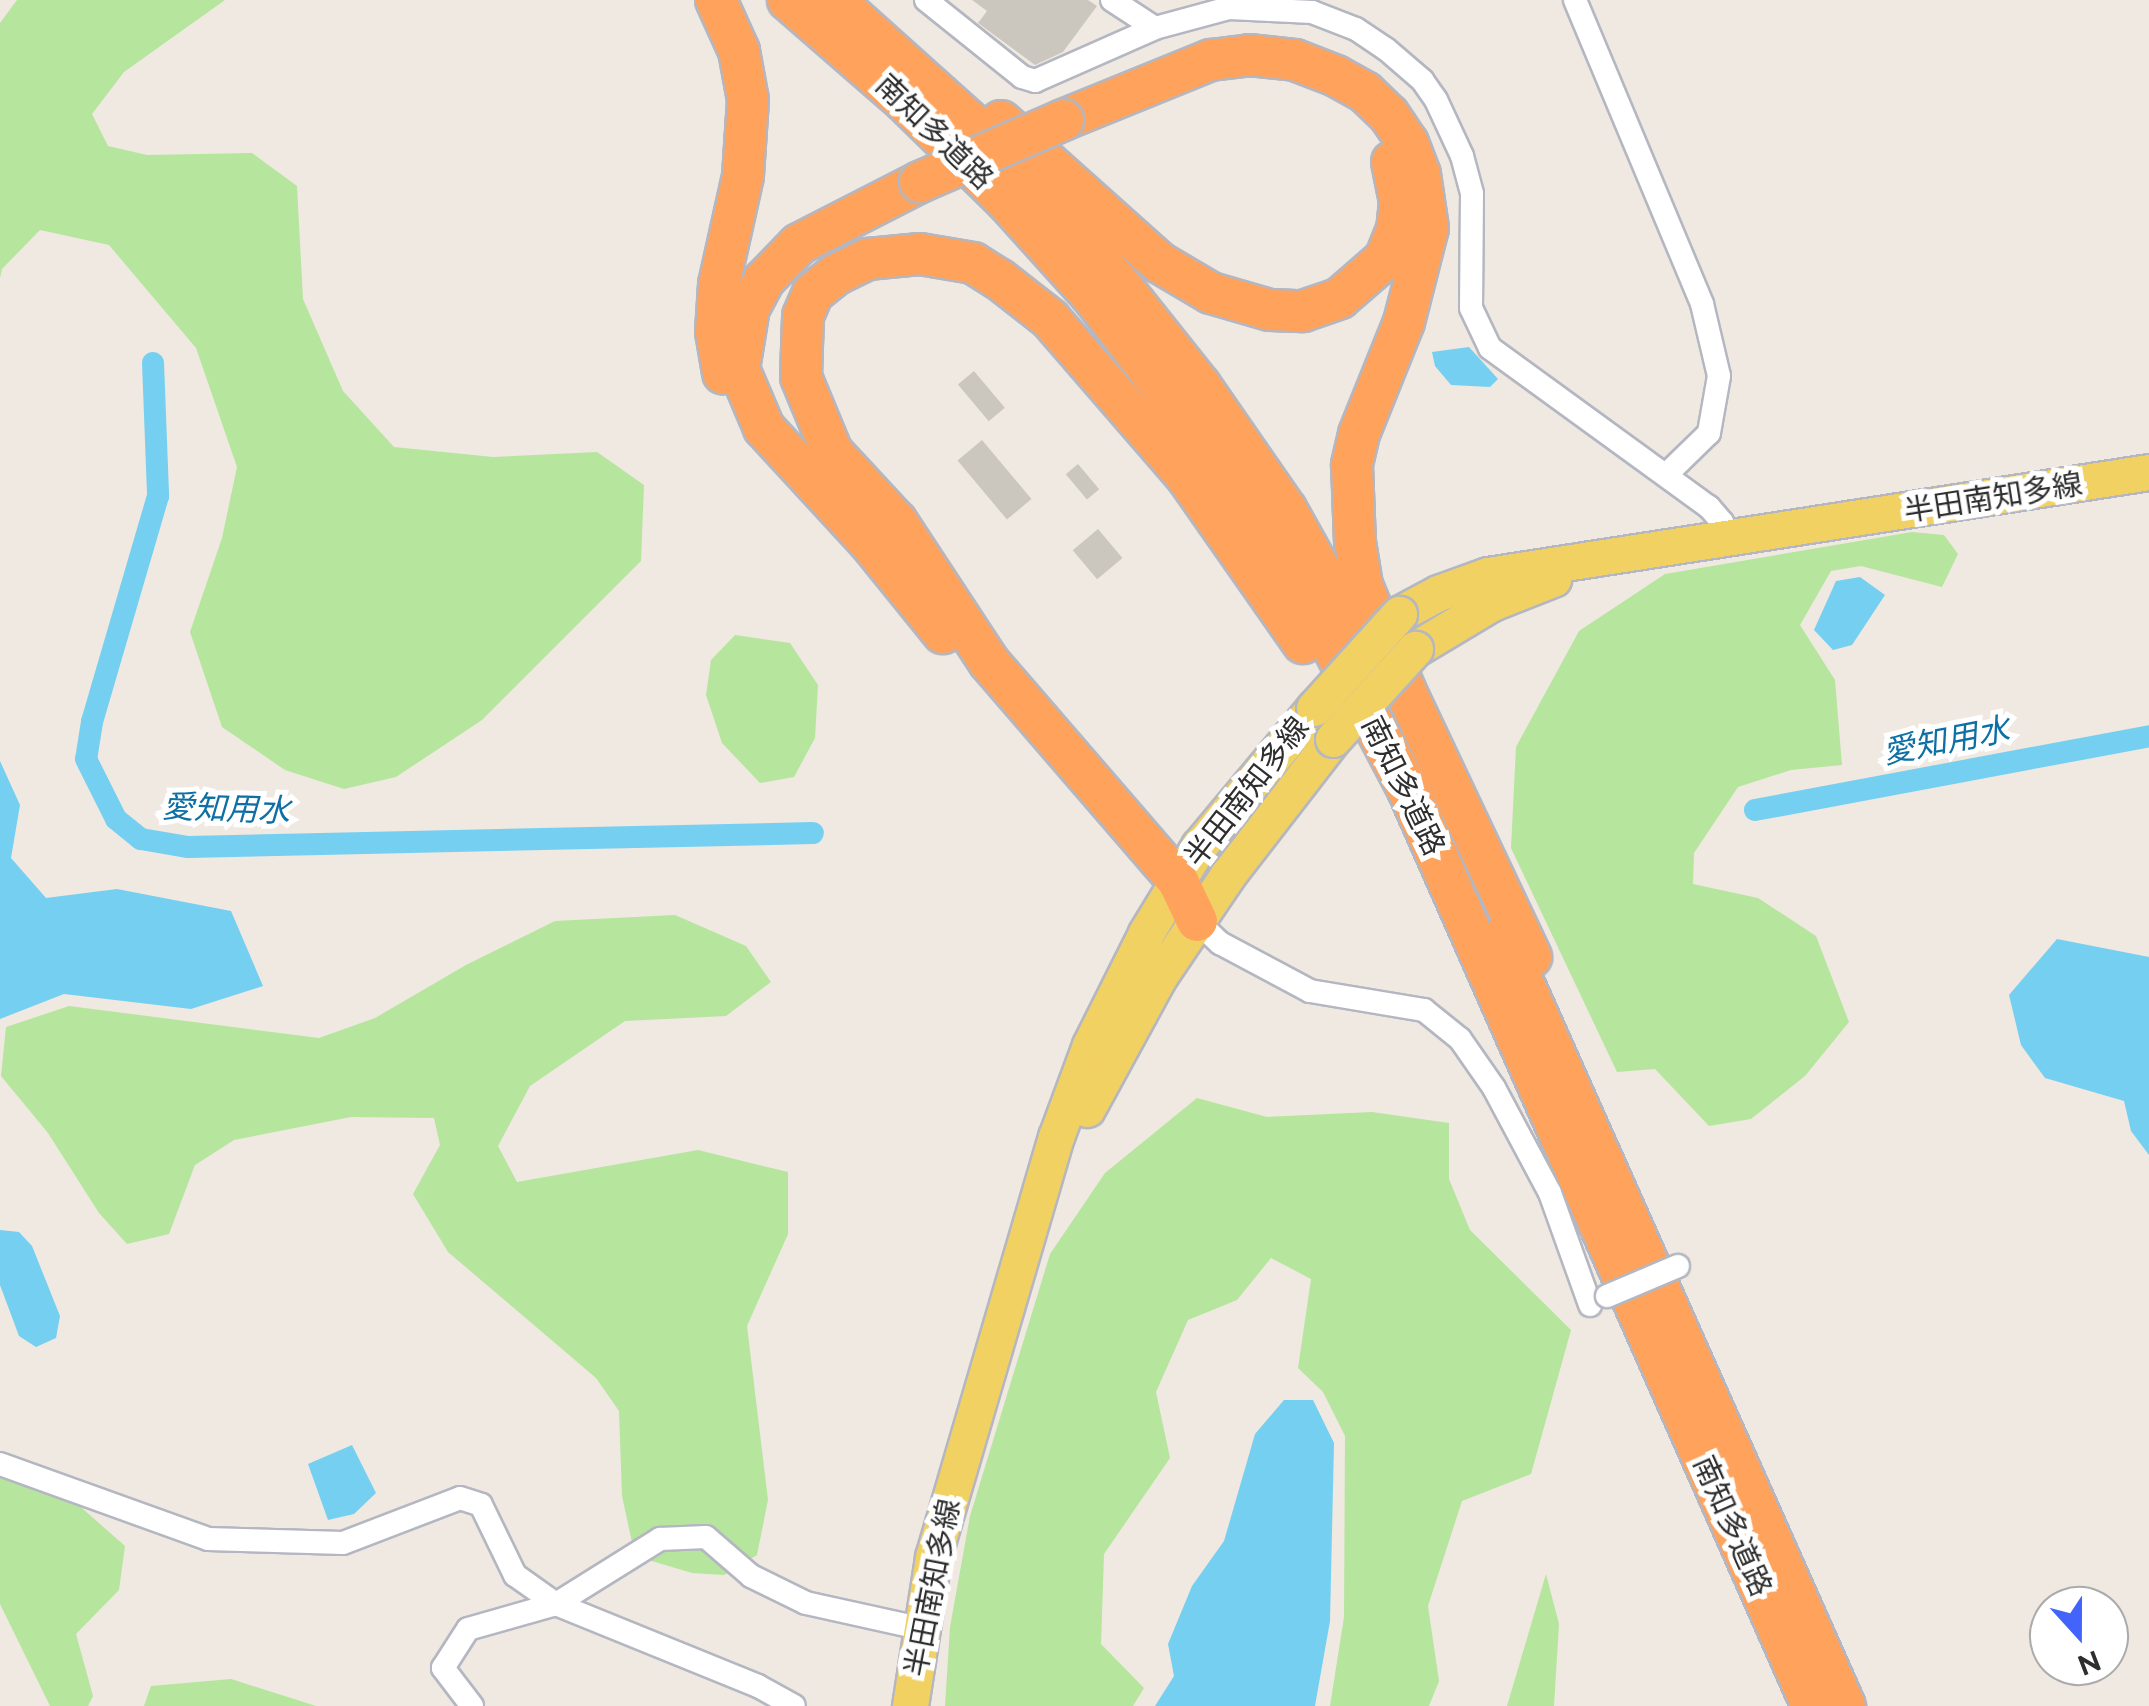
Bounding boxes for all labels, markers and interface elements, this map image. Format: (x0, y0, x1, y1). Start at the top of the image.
street label: 南知多道路 (868, 67, 1000, 197)
street label: 半田南知多線 (1901, 466, 2085, 530)
street label: 半田南知多線 (1177, 710, 1317, 874)
water label: 愛知用水 (1880, 710, 2012, 772)
street label: 南知多道路 (1354, 711, 1452, 861)
water label: 愛知用水 (161, 788, 291, 830)
street label: 南知多道路 (1685, 1450, 1779, 1602)
street label: 半田南知多線 (898, 1496, 968, 1680)
north arrow (2029, 1586, 2129, 1686)
text: N (2073, 1643, 2105, 1682)

